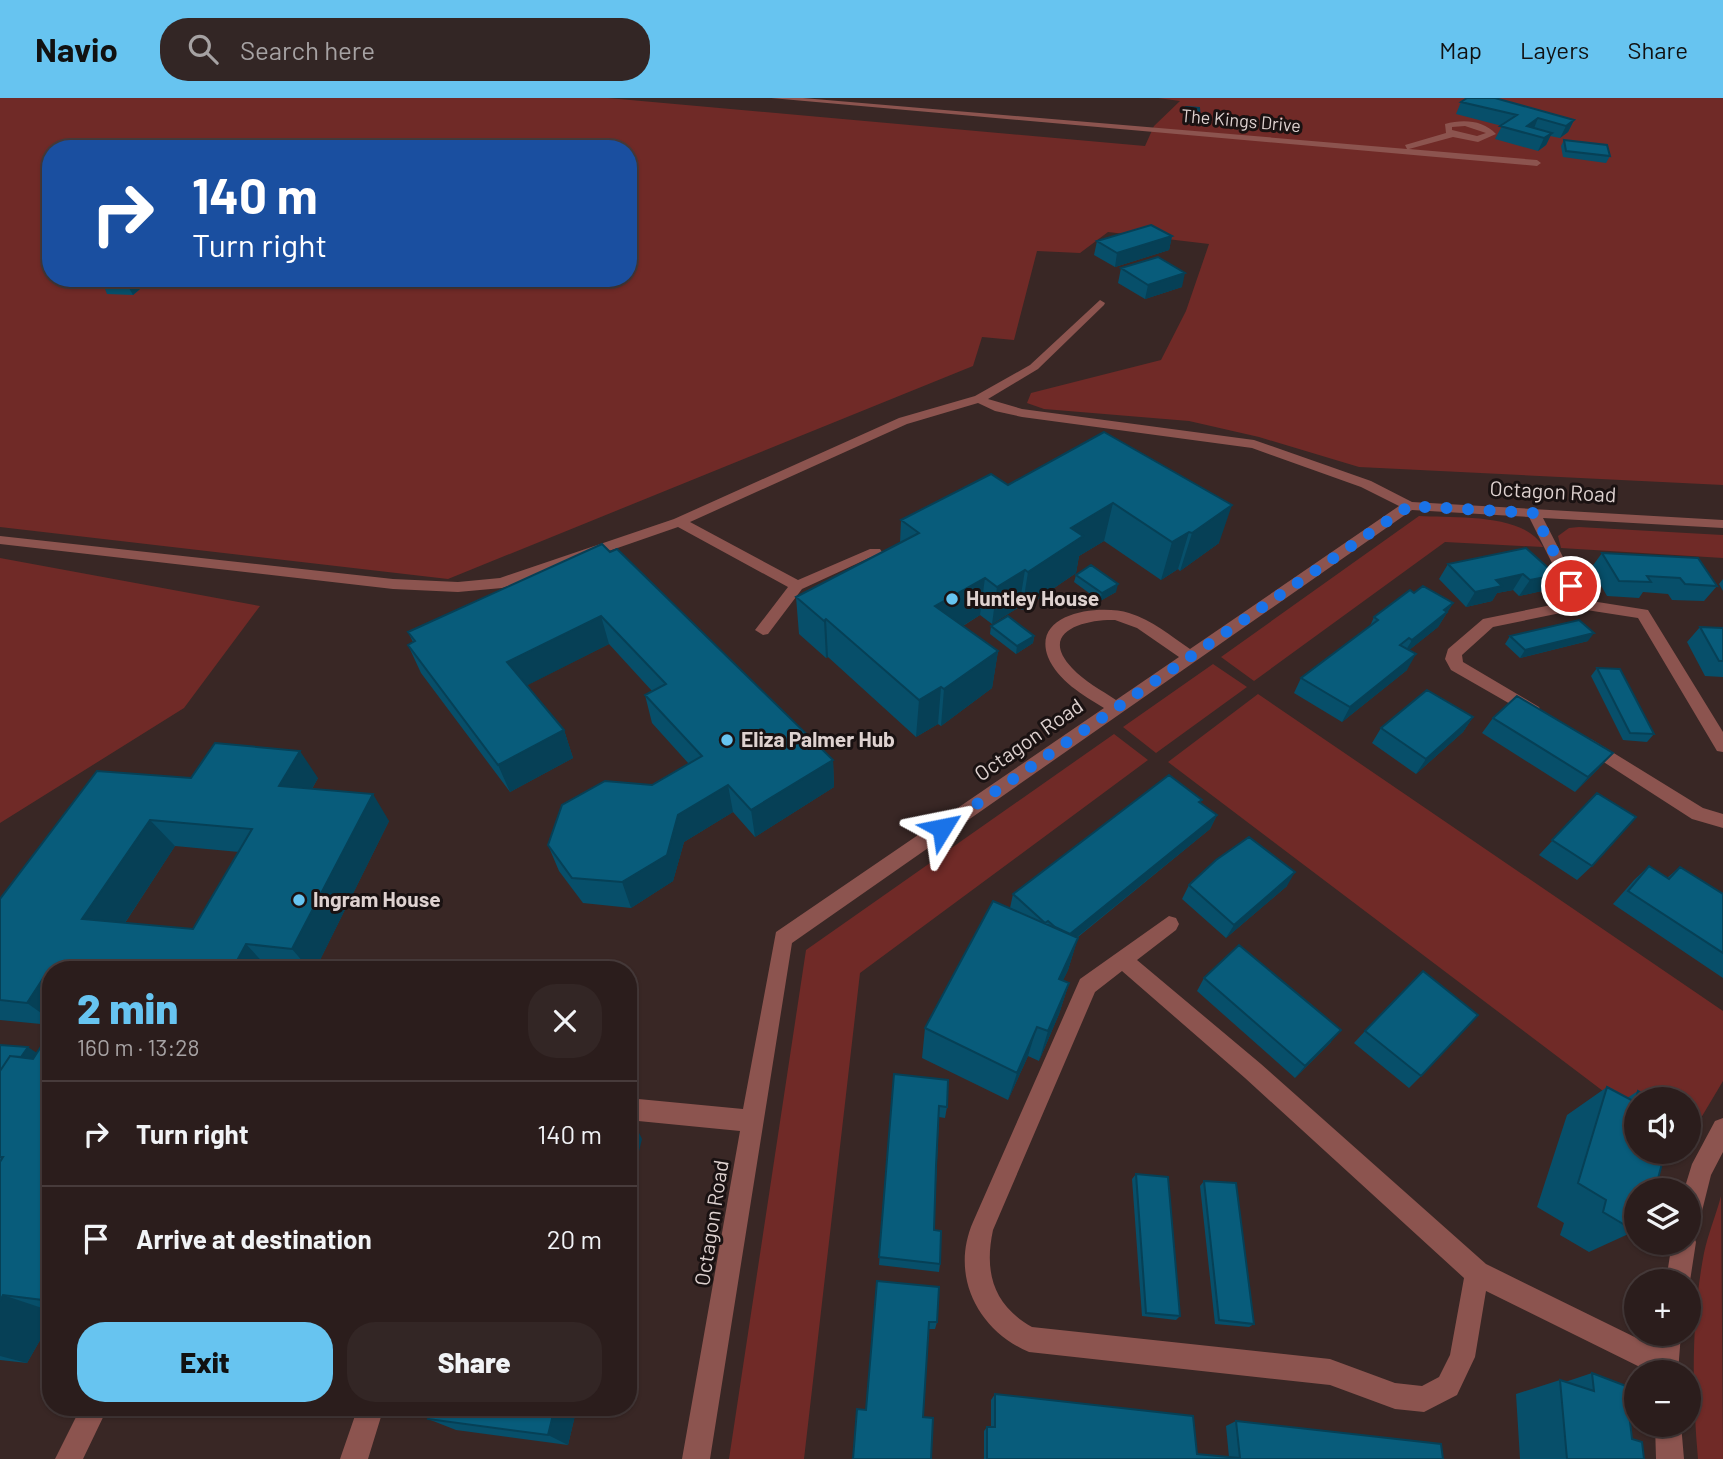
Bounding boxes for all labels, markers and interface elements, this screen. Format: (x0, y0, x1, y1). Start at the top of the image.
search box (160, 18, 650, 81)
text: Navio (35, 29, 118, 69)
icon: search (184, 30, 222, 68)
text: Search here (240, 34, 375, 65)
text: Map (1439, 35, 1482, 64)
text: Layers (1520, 35, 1589, 64)
text: Share (1627, 35, 1688, 64)
street label: The Kings Drive (1180, 104, 1302, 136)
text: 140 m (192, 165, 318, 224)
icon: right (77, 168, 168, 259)
text: Turn right (192, 225, 327, 263)
street label: Octagon Road (1489, 475, 1617, 506)
pin (1541, 556, 1601, 616)
icon: arrive (1552, 567, 1590, 605)
place label: Huntley House (966, 585, 1099, 610)
marker: Huntley House (944, 591, 960, 607)
street label: Octagon Road (969, 692, 1087, 785)
place label: Eliza Palmer Hub (741, 726, 895, 751)
marker: Eliza Palmer Hub (719, 732, 735, 748)
position arrow (905, 791, 979, 865)
place label: Ingram House (313, 886, 441, 911)
marker: Ingram House (291, 892, 307, 908)
text: 2 min (77, 982, 178, 1032)
button: close (528, 984, 602, 1058)
text: 160 m · 13:28 (77, 1033, 200, 1061)
map controls (1624, 1087, 1701, 1437)
button: sound (1624, 1087, 1701, 1164)
icon: right (77, 1115, 115, 1153)
text: Turn right (136, 1118, 249, 1149)
text: 140 m (537, 1118, 602, 1149)
street label: Octagon Road (688, 1158, 733, 1287)
button: layers (1624, 1178, 1701, 1255)
icon: arrive (77, 1220, 115, 1258)
text: Arrive at destination (136, 1223, 372, 1254)
text: 20 m (547, 1223, 602, 1254)
button: + (1624, 1269, 1701, 1346)
button: Exit (77, 1322, 333, 1402)
button: Share (347, 1322, 602, 1402)
button: − (1624, 1360, 1701, 1437)

